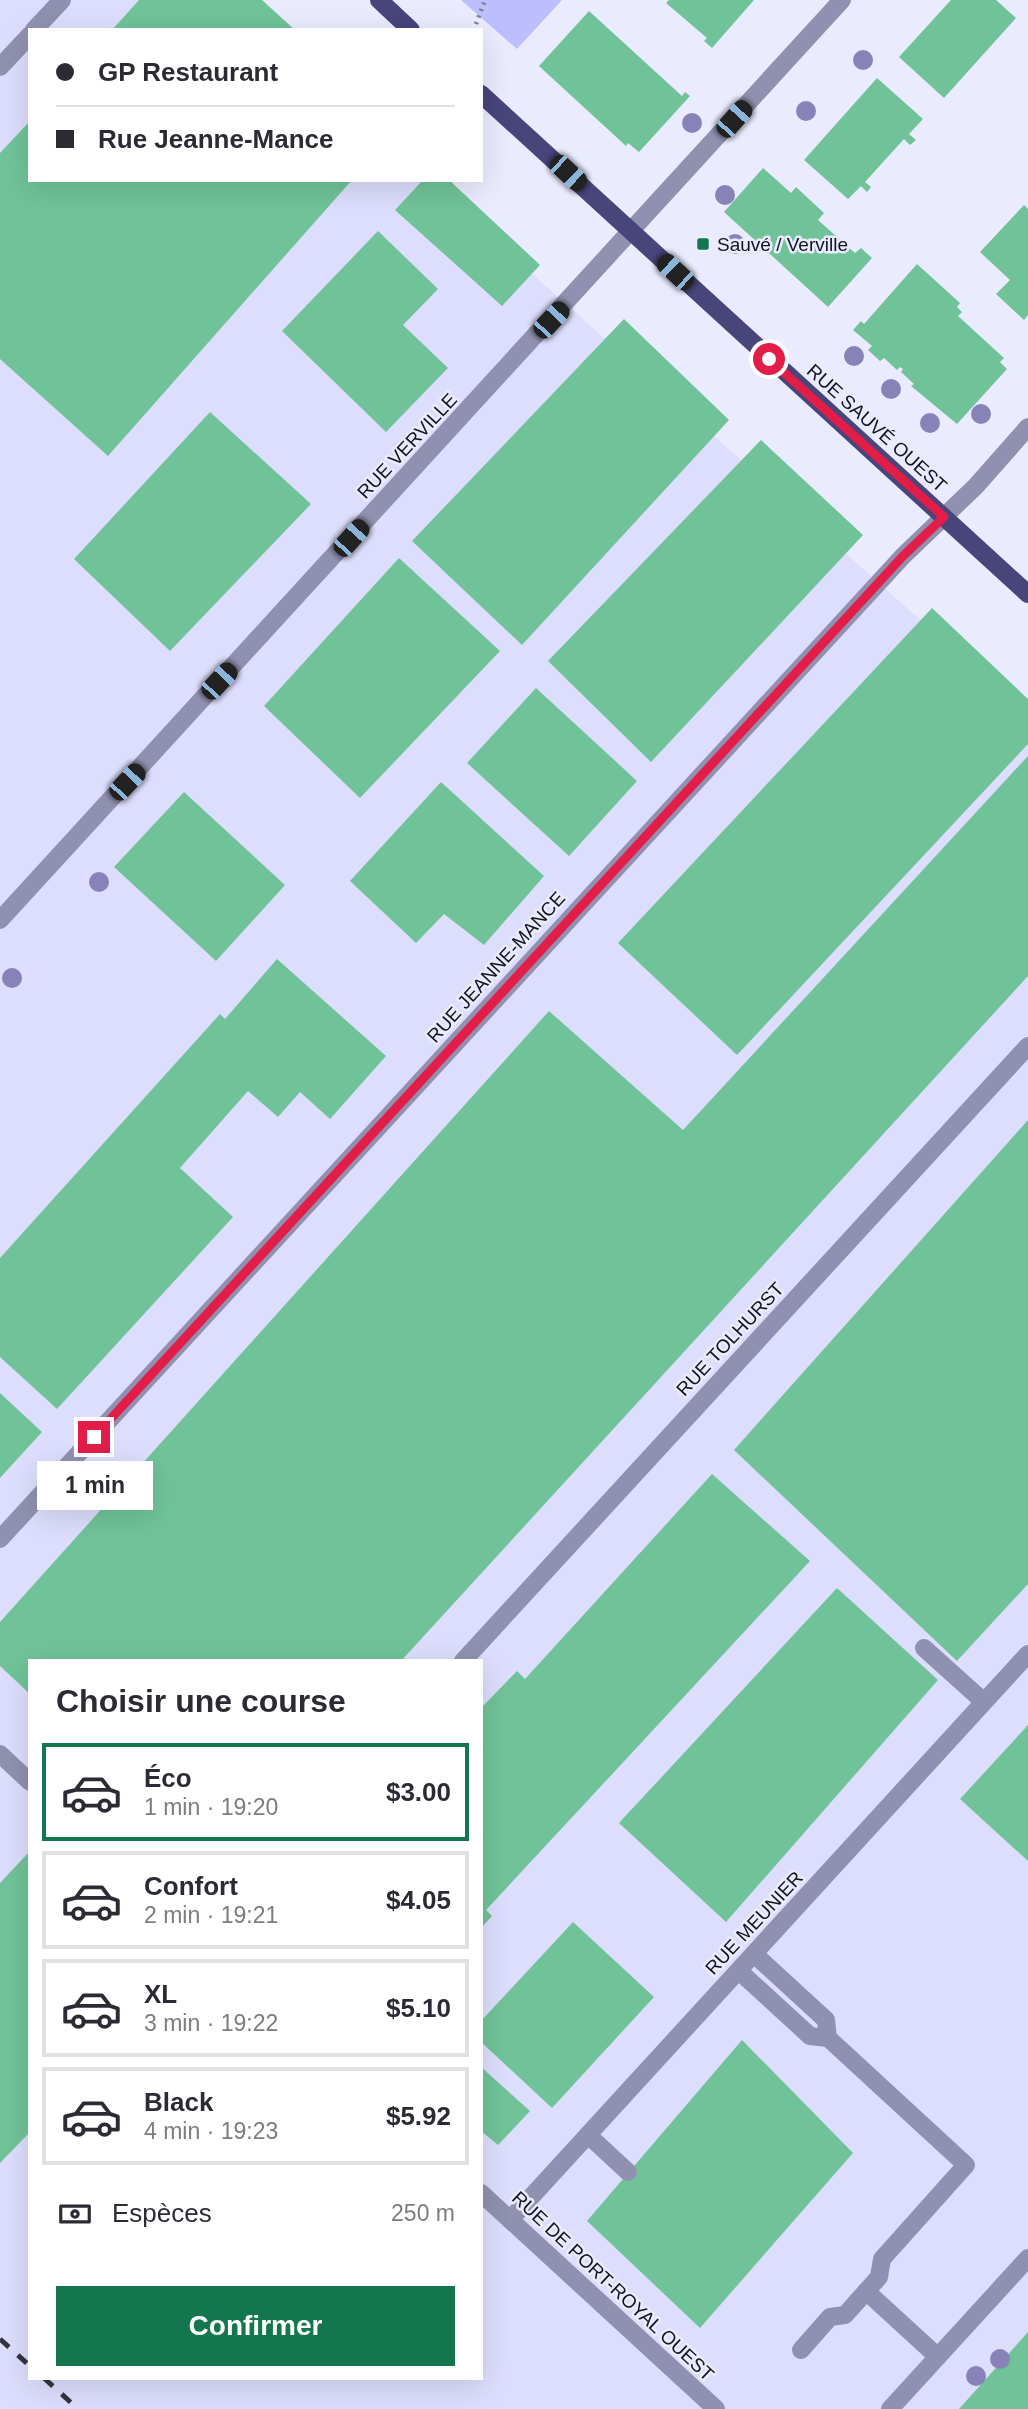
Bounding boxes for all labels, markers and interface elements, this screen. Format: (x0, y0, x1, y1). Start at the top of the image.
text: GP Restaurant (98, 57, 278, 87)
car (713, 96, 756, 142)
text: Rue Jeanne-Mance (98, 124, 334, 154)
car (546, 151, 591, 195)
place label: Sauvé / Verville (717, 234, 848, 255)
marker: Sauvé / Verville (695, 236, 711, 252)
car (653, 250, 698, 294)
car (529, 297, 574, 343)
route start (753, 343, 785, 375)
street label: RUE SAUVÉ OUEST (803, 360, 951, 496)
street label: RUE VERVILLE (353, 389, 461, 503)
car (330, 515, 373, 561)
car (197, 658, 242, 704)
car (105, 759, 150, 805)
street label: RUE JEANNE-MANCE (423, 887, 569, 1047)
street label: RUE TOLHURST (672, 1278, 788, 1400)
route end (78, 1421, 110, 1453)
callout: 1 min (36, 1462, 152, 1510)
text: 1 min (65, 1472, 125, 1498)
text: Choisir une course (56, 1683, 346, 1719)
icon: car (60, 1761, 123, 1824)
text: Éco (144, 1763, 192, 1793)
text: $3.00 (386, 1777, 451, 1807)
text: 1 min · 19:20 (144, 1794, 278, 1820)
street label: RUE MEUNIER (701, 1867, 807, 1979)
icon: car (60, 1869, 123, 1932)
text: Confort (144, 1871, 238, 1901)
text: $4.05 (386, 1885, 451, 1915)
text: 2 min · 19:21 (144, 1902, 278, 1928)
icon: car (60, 1977, 123, 2040)
text: XL (144, 1979, 177, 2009)
text: $5.10 (386, 1993, 451, 2023)
text: 3 min · 19:22 (144, 2010, 278, 2036)
icon: car (60, 2085, 123, 2148)
text: Black (144, 2087, 213, 2117)
text: $5.92 (386, 2101, 451, 2131)
text: 4 min · 19:23 (144, 2118, 278, 2144)
street label: RUE DE PORT-ROYAL OUEST (508, 2187, 718, 2385)
icon: cash (56, 2195, 94, 2233)
text: Espèces (112, 2198, 212, 2228)
text: 250 m (391, 2200, 455, 2226)
button: Confirmer (56, 2286, 455, 2366)

